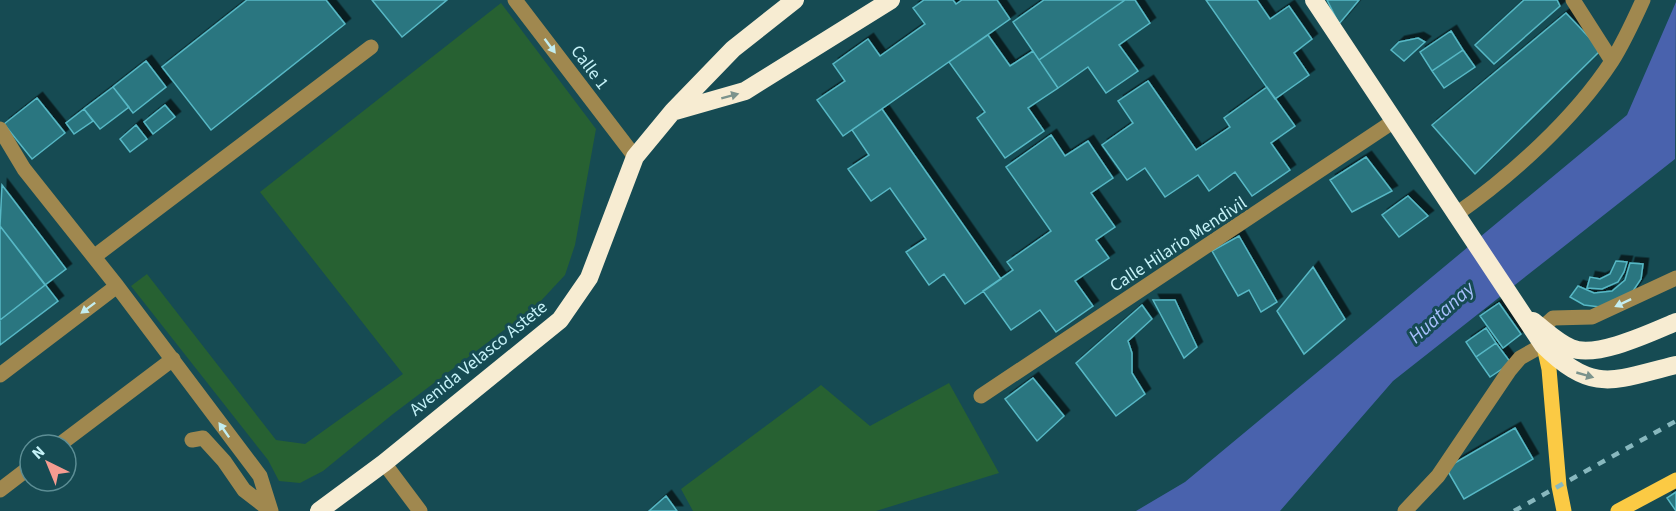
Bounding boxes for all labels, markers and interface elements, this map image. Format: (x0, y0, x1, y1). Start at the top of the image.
one-way arrow (544, 39, 556, 54)
street label: Calle 1 (565, 40, 615, 95)
one-way arrow (721, 90, 739, 100)
street label: Calle Hilario Mendivil (1105, 191, 1252, 298)
water label: Huatanay (1402, 275, 1482, 350)
street label: Avenida Velasco Astete (404, 295, 553, 422)
one-way arrow (1614, 298, 1631, 307)
one-way arrow (81, 302, 97, 314)
one-way arrow (1576, 371, 1594, 380)
one-way arrow (218, 423, 230, 439)
north arrow (18, 433, 78, 493)
text: N (27, 441, 50, 464)

